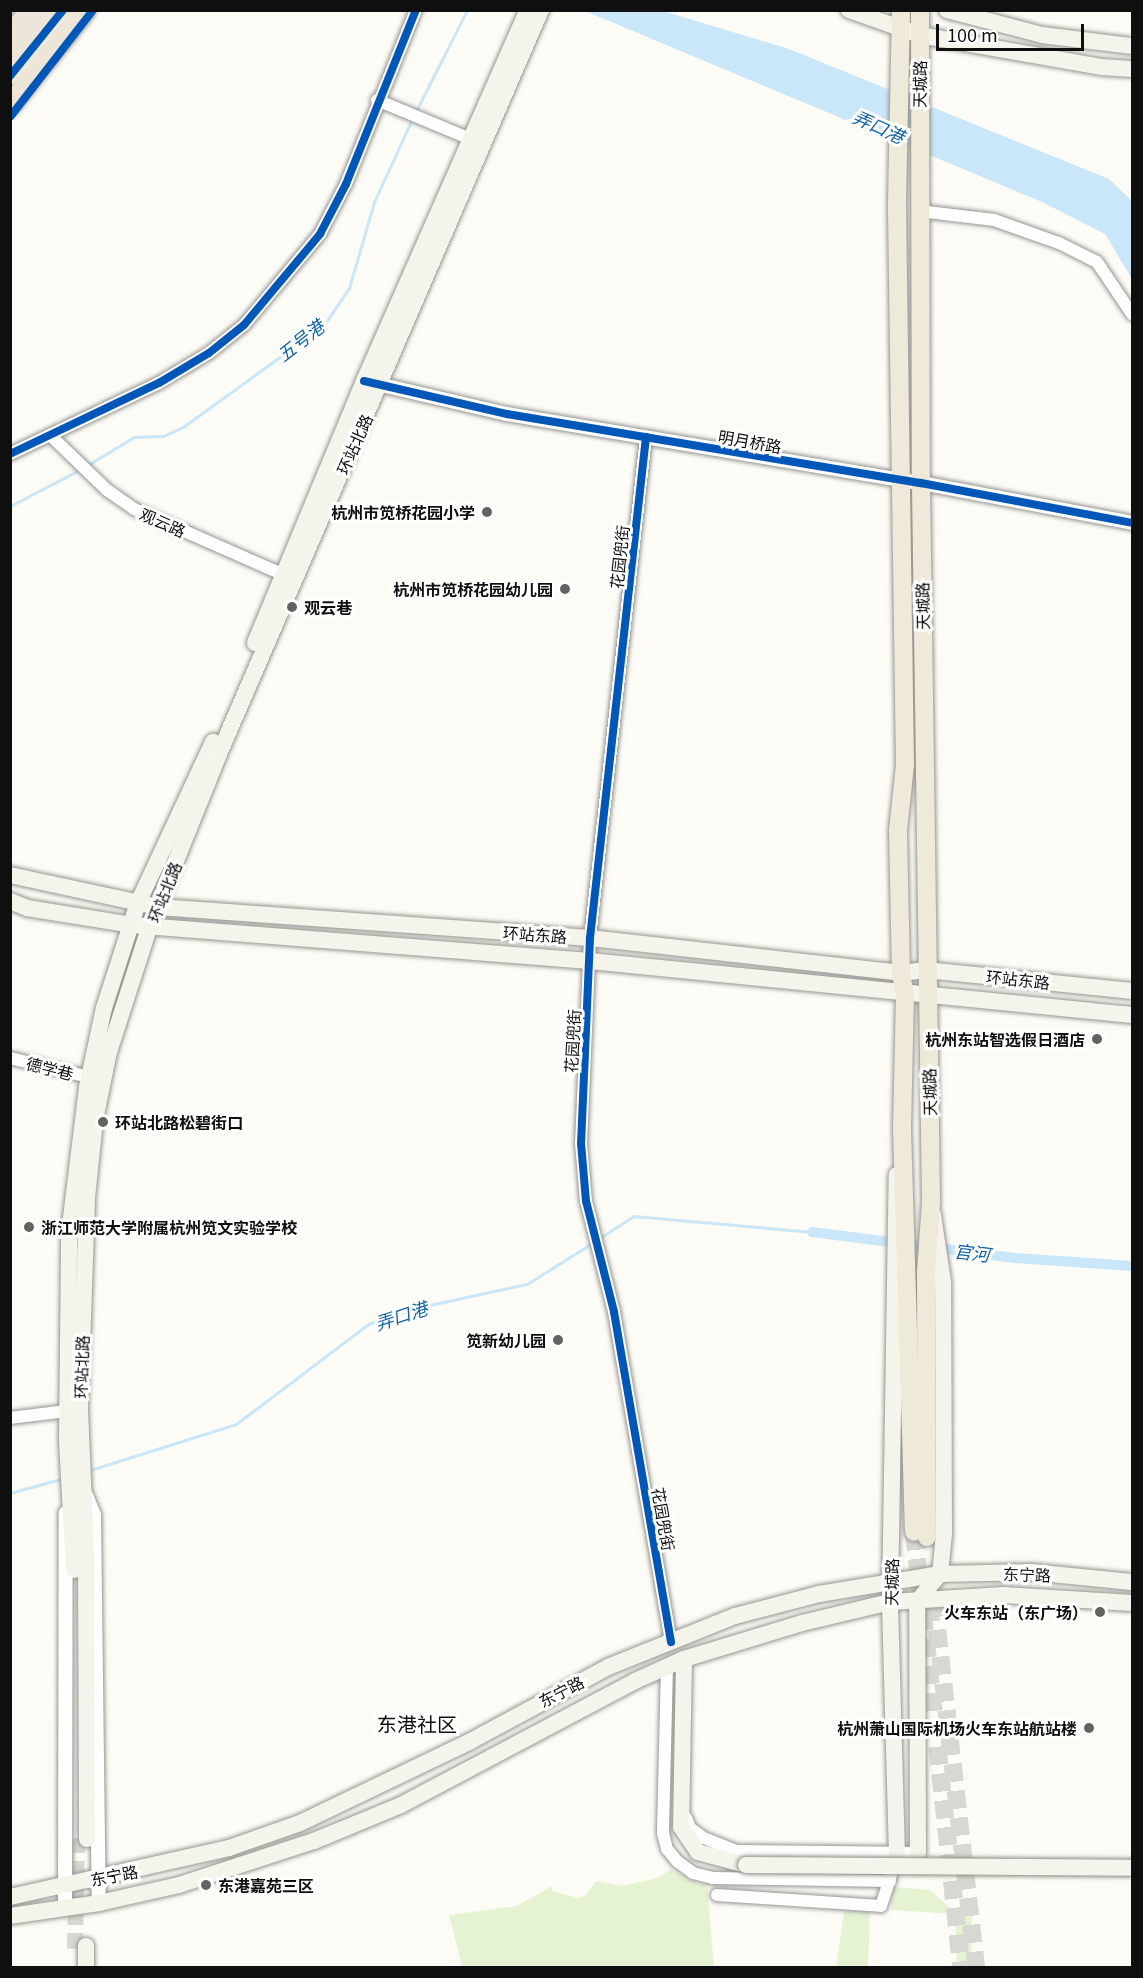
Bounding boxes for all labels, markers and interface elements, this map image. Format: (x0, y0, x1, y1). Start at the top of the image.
scale bar (939, 12, 1088, 50)
text: 100 m (947, 21, 998, 47)
street label: 天城路 (909, 60, 929, 108)
water label: 弄口港 (850, 105, 908, 147)
water label: 五号港 (272, 315, 328, 365)
street label: 环站北路 (332, 411, 376, 477)
street label: 明月桥路 (717, 426, 783, 456)
place label: 杭州市笕桥花园小学 (331, 502, 475, 522)
street label: 观云路 (137, 503, 189, 541)
marker: 杭州市笕桥花园小学 (480, 505, 494, 519)
street label: 花园兜街 (606, 524, 632, 590)
place label: 杭州市笕桥花园幼儿园 (393, 579, 553, 599)
marker: 杭州市笕桥花园幼儿园 (558, 582, 572, 596)
street label: 天城路 (912, 582, 932, 630)
place label: 观云巷 (304, 597, 352, 617)
marker: 观云巷 (285, 600, 299, 614)
street label: 环站北路 (143, 859, 185, 925)
street label: 环站东路 (502, 922, 568, 946)
street label: 环站东路 (985, 966, 1051, 992)
street label: 花园兜街 (561, 1009, 583, 1073)
place label: 杭州东站智选假日酒店 (925, 1029, 1085, 1049)
marker: 杭州东站智选假日酒店 (1090, 1032, 1104, 1046)
street label: 德学巷 (24, 1053, 76, 1083)
street label: 天城路 (919, 1068, 939, 1116)
place label: 环站北路松碧街口 (115, 1112, 243, 1132)
marker: 环站北路松碧街口 (96, 1115, 110, 1129)
place label: 浙江师范大学附属杭州笕文实验学校 (41, 1217, 297, 1237)
marker: 浙江师范大学附属杭州笕文实验学校 (22, 1220, 36, 1234)
water label: 官河 (953, 1239, 991, 1265)
water label: 弄口港 (372, 1296, 430, 1334)
place label: 笕新幼儿园 (466, 1330, 546, 1350)
marker: 笕新幼儿园 (551, 1333, 565, 1347)
street label: 环站北路 (70, 1335, 92, 1399)
street label: 花园兜街 (649, 1486, 679, 1552)
street label: 天城路 (881, 1558, 901, 1606)
street label: 东宁路 (1003, 1564, 1051, 1584)
place label: 火车东站（东广场） (944, 1602, 1088, 1622)
marker: 火车东站（东广场） (1093, 1605, 1107, 1619)
street label: 东宁路 (535, 1672, 587, 1710)
district label: 东港社区 (377, 1711, 457, 1735)
place label: 杭州萧山国际机场火车东站航站楼 (837, 1718, 1077, 1738)
marker: 杭州萧山国际机场火车东站航站楼 (1082, 1721, 1096, 1735)
street label: 东宁路 (89, 1861, 139, 1889)
place label: 东港嘉苑三区 (218, 1875, 314, 1895)
marker: 东港嘉苑三区 (199, 1878, 213, 1892)

